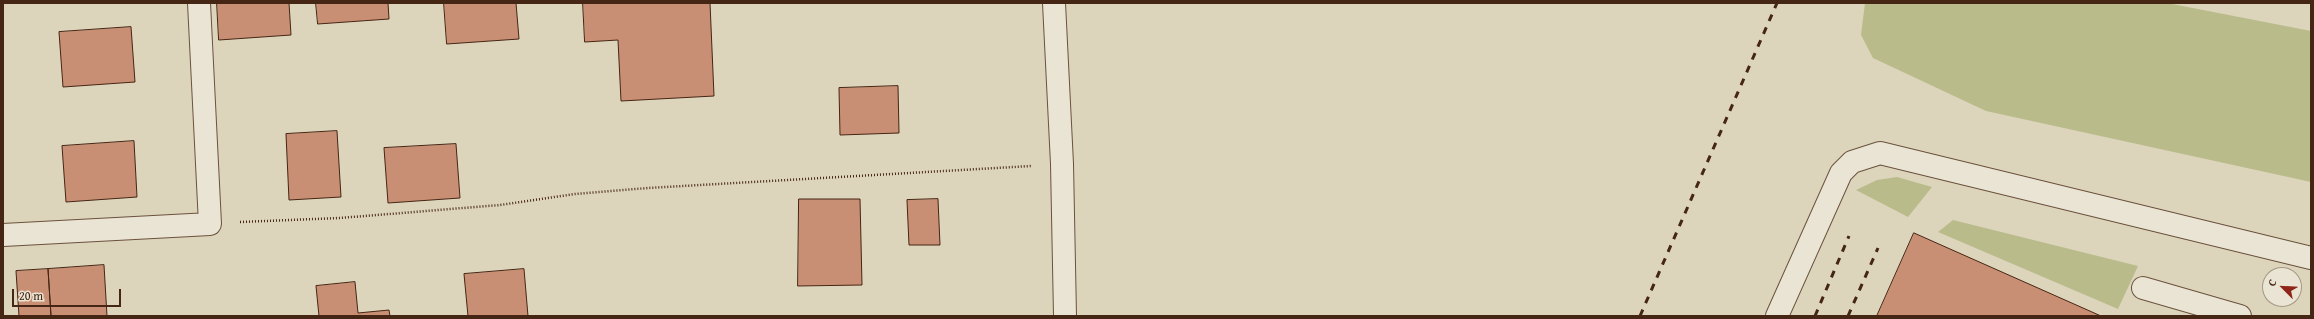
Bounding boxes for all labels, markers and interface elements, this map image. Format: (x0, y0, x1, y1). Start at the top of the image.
north arrow (2262, 267, 2302, 307)
text: С (2263, 276, 2281, 289)
scale bar (14, 281, 123, 307)
text: 20 m (19, 287, 43, 304)

